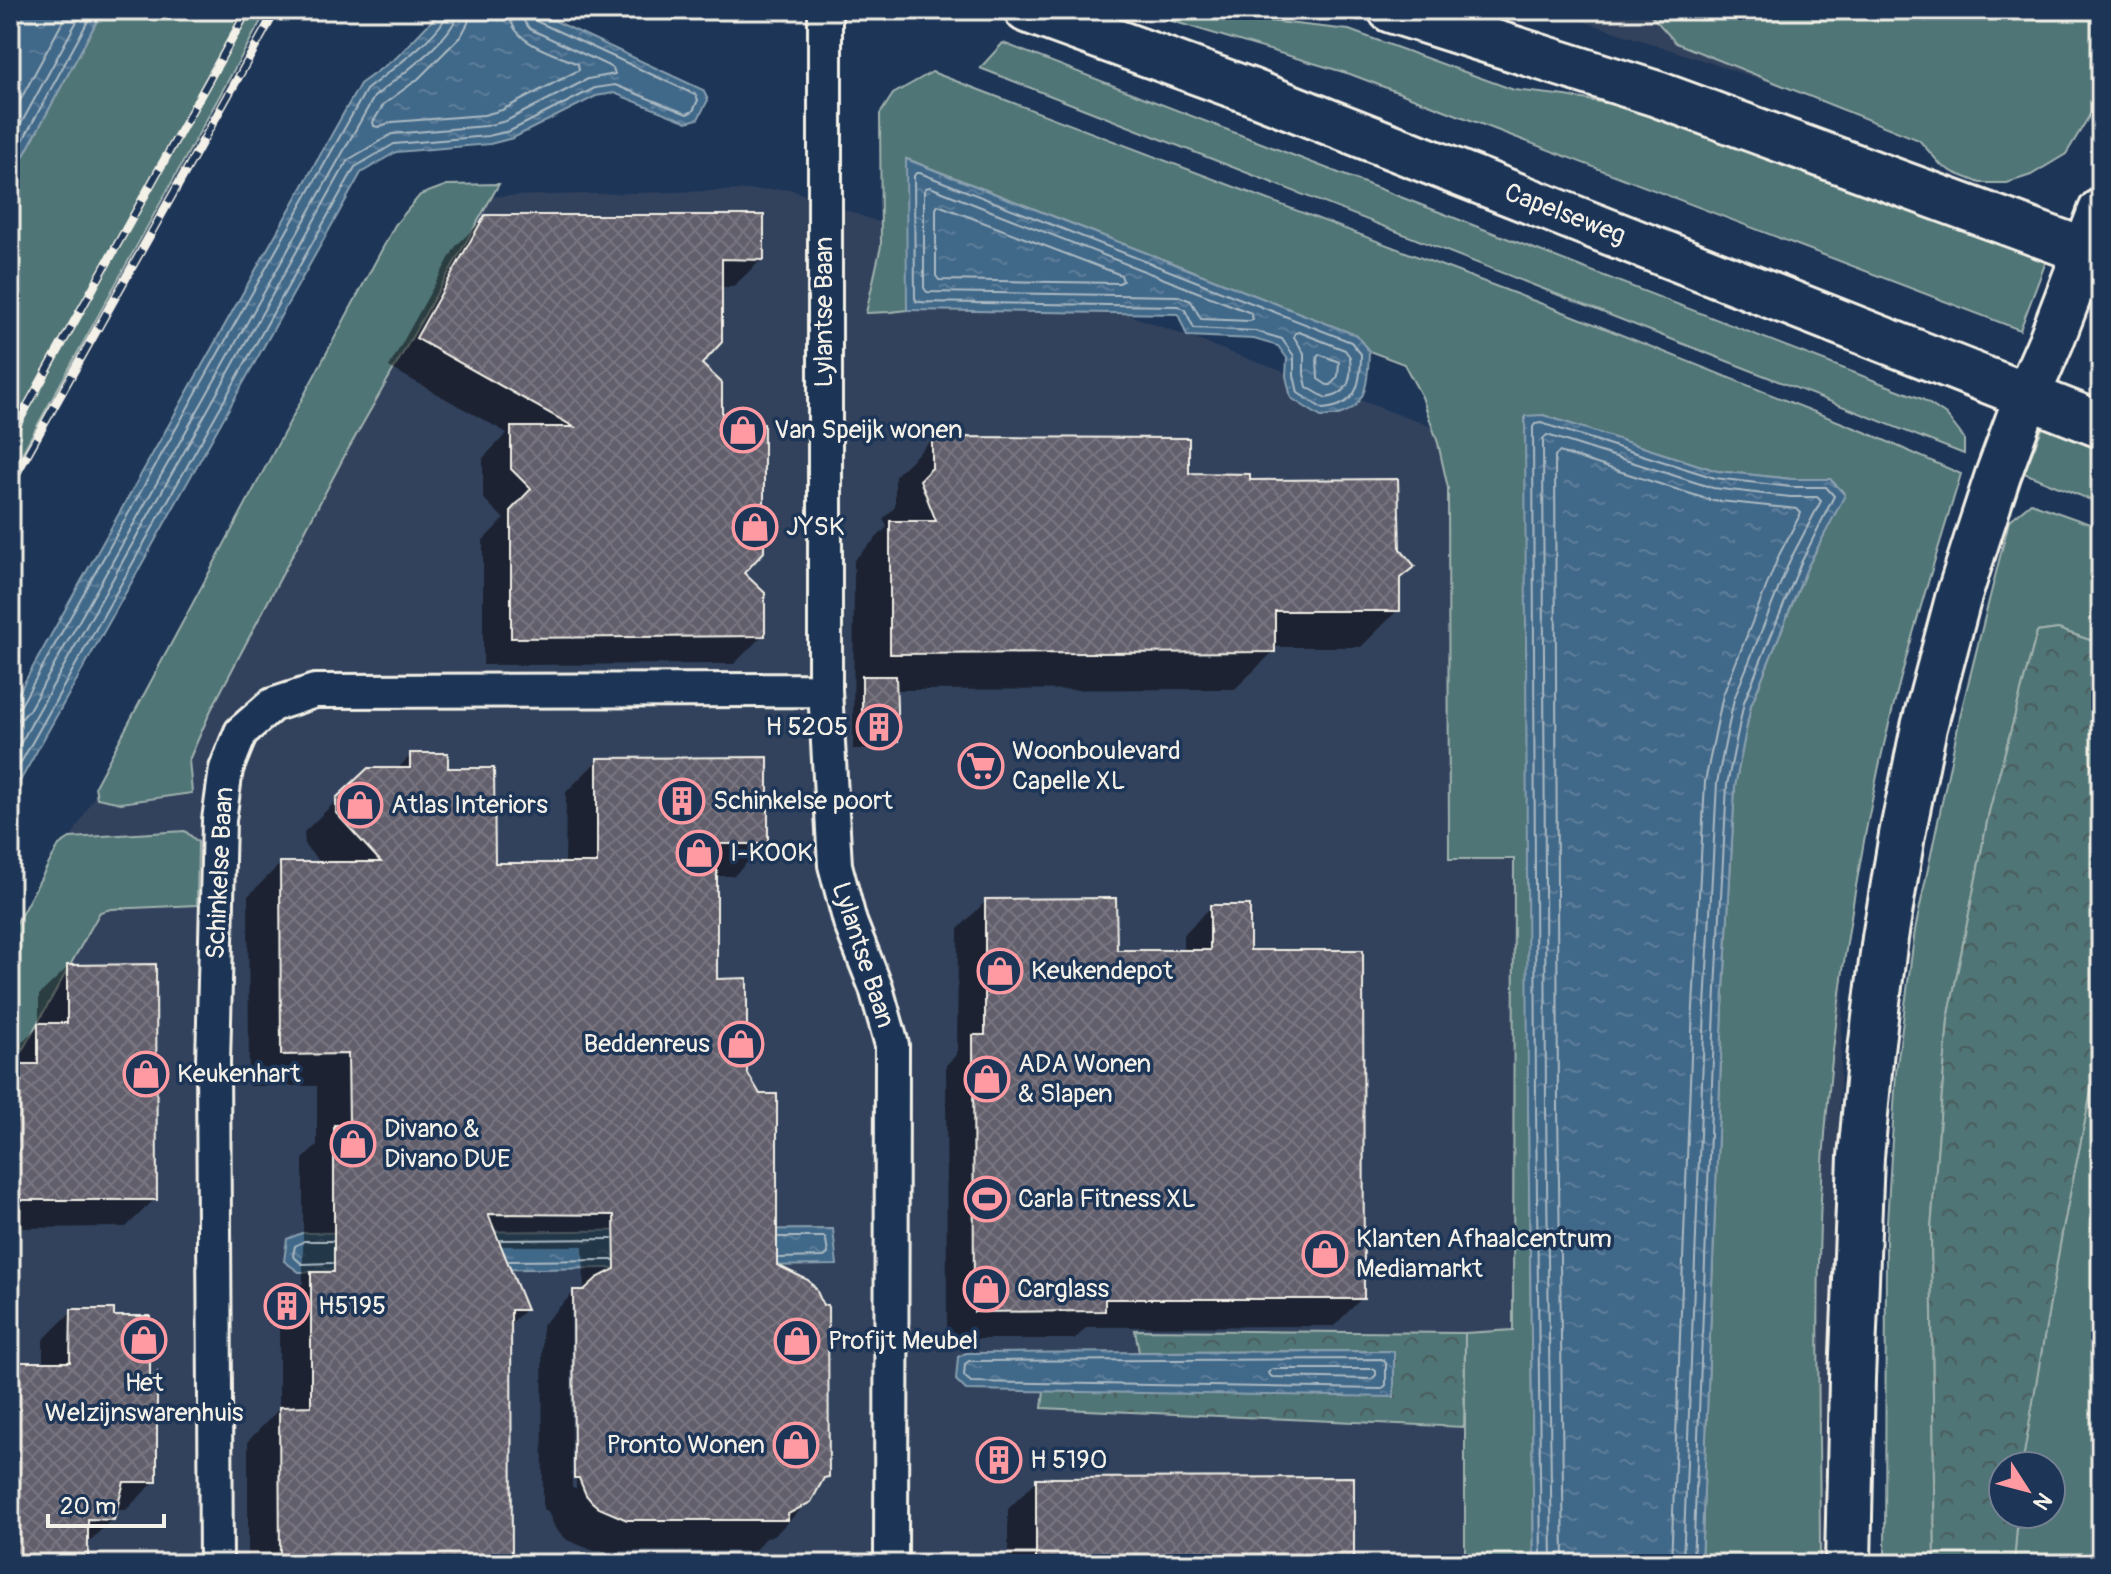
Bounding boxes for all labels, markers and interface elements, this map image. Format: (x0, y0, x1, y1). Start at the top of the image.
street label: Capelseweg (1500, 176, 1630, 252)
street label: Lylantse Baan (808, 236, 840, 388)
shop icon: Van Speijk wonen (719, 406, 767, 454)
place label: Van Speijk wonen (774, 414, 963, 446)
shop icon: JYSK (731, 503, 779, 551)
place label: JYSK (786, 511, 845, 543)
building icon: H 5205 (855, 703, 903, 751)
place label: H 5205 (765, 711, 848, 743)
place label: Woonboulevard Capelle XL (1012, 735, 1181, 797)
supermarket icon: Woonboulevard Capelle XL (957, 742, 1005, 790)
building icon: Schinkelse poort (658, 777, 706, 825)
shop icon: Atlas Interiors (336, 781, 384, 829)
place label: Schinkelse poort (713, 785, 893, 817)
street label: Schinkelse Baan (200, 786, 240, 960)
place label: Atlas Interiors (391, 789, 548, 821)
shop icon: I-KOOK (675, 829, 723, 877)
place label: I-KOOK (730, 837, 813, 869)
street label: Lylantse Baan (824, 878, 902, 1032)
shop icon: Keukendepot (976, 947, 1024, 995)
place label: Keukendepot (1031, 955, 1173, 987)
shop icon: Beddenreus (717, 1020, 765, 1068)
place label: Beddenreus (583, 1028, 710, 1060)
place label: ADA Wonen & Slapen (1018, 1048, 1151, 1110)
shop icon: Keukenhart (122, 1050, 170, 1098)
shop icon: ADA Wonen & Slapen (963, 1055, 1011, 1103)
place label: Keukenhart (177, 1058, 301, 1090)
place label: Divano & Divano DUE (384, 1113, 511, 1175)
shop icon: Divano & Divano DUE (329, 1120, 377, 1168)
sports icon: Carla Fitness XL (963, 1175, 1011, 1223)
place label: Carla Fitness XL (1018, 1183, 1196, 1215)
place label: Klanten Afhaalcentrum Mediamarkt (1356, 1223, 1612, 1285)
shop icon: Klanten Afhaalcentrum Mediamarkt (1301, 1230, 1349, 1278)
shop icon: Carglass (962, 1265, 1010, 1313)
place label: Carglass (1017, 1273, 1109, 1305)
building icon: H5195 (263, 1282, 311, 1330)
place label: H5195 (318, 1290, 386, 1322)
shop icon: Het Welzijnswarenhuis (120, 1316, 168, 1364)
shop icon: Profijt Meubel (773, 1317, 821, 1365)
place label: Profijt Meubel (828, 1325, 978, 1357)
place label: Het Welzijnswarenhuis (45, 1367, 244, 1429)
shop icon: Pronto Wonen (772, 1421, 820, 1469)
place label: Pronto Wonen (607, 1429, 765, 1461)
building icon: H 5190 (975, 1436, 1023, 1484)
place label: H 5190 (1030, 1444, 1108, 1476)
north arrow (1987, 1450, 2067, 1530)
scale bar (48, 1478, 164, 1528)
text: N (2027, 1487, 2058, 1516)
text: 20 m (60, 1492, 116, 1521)

